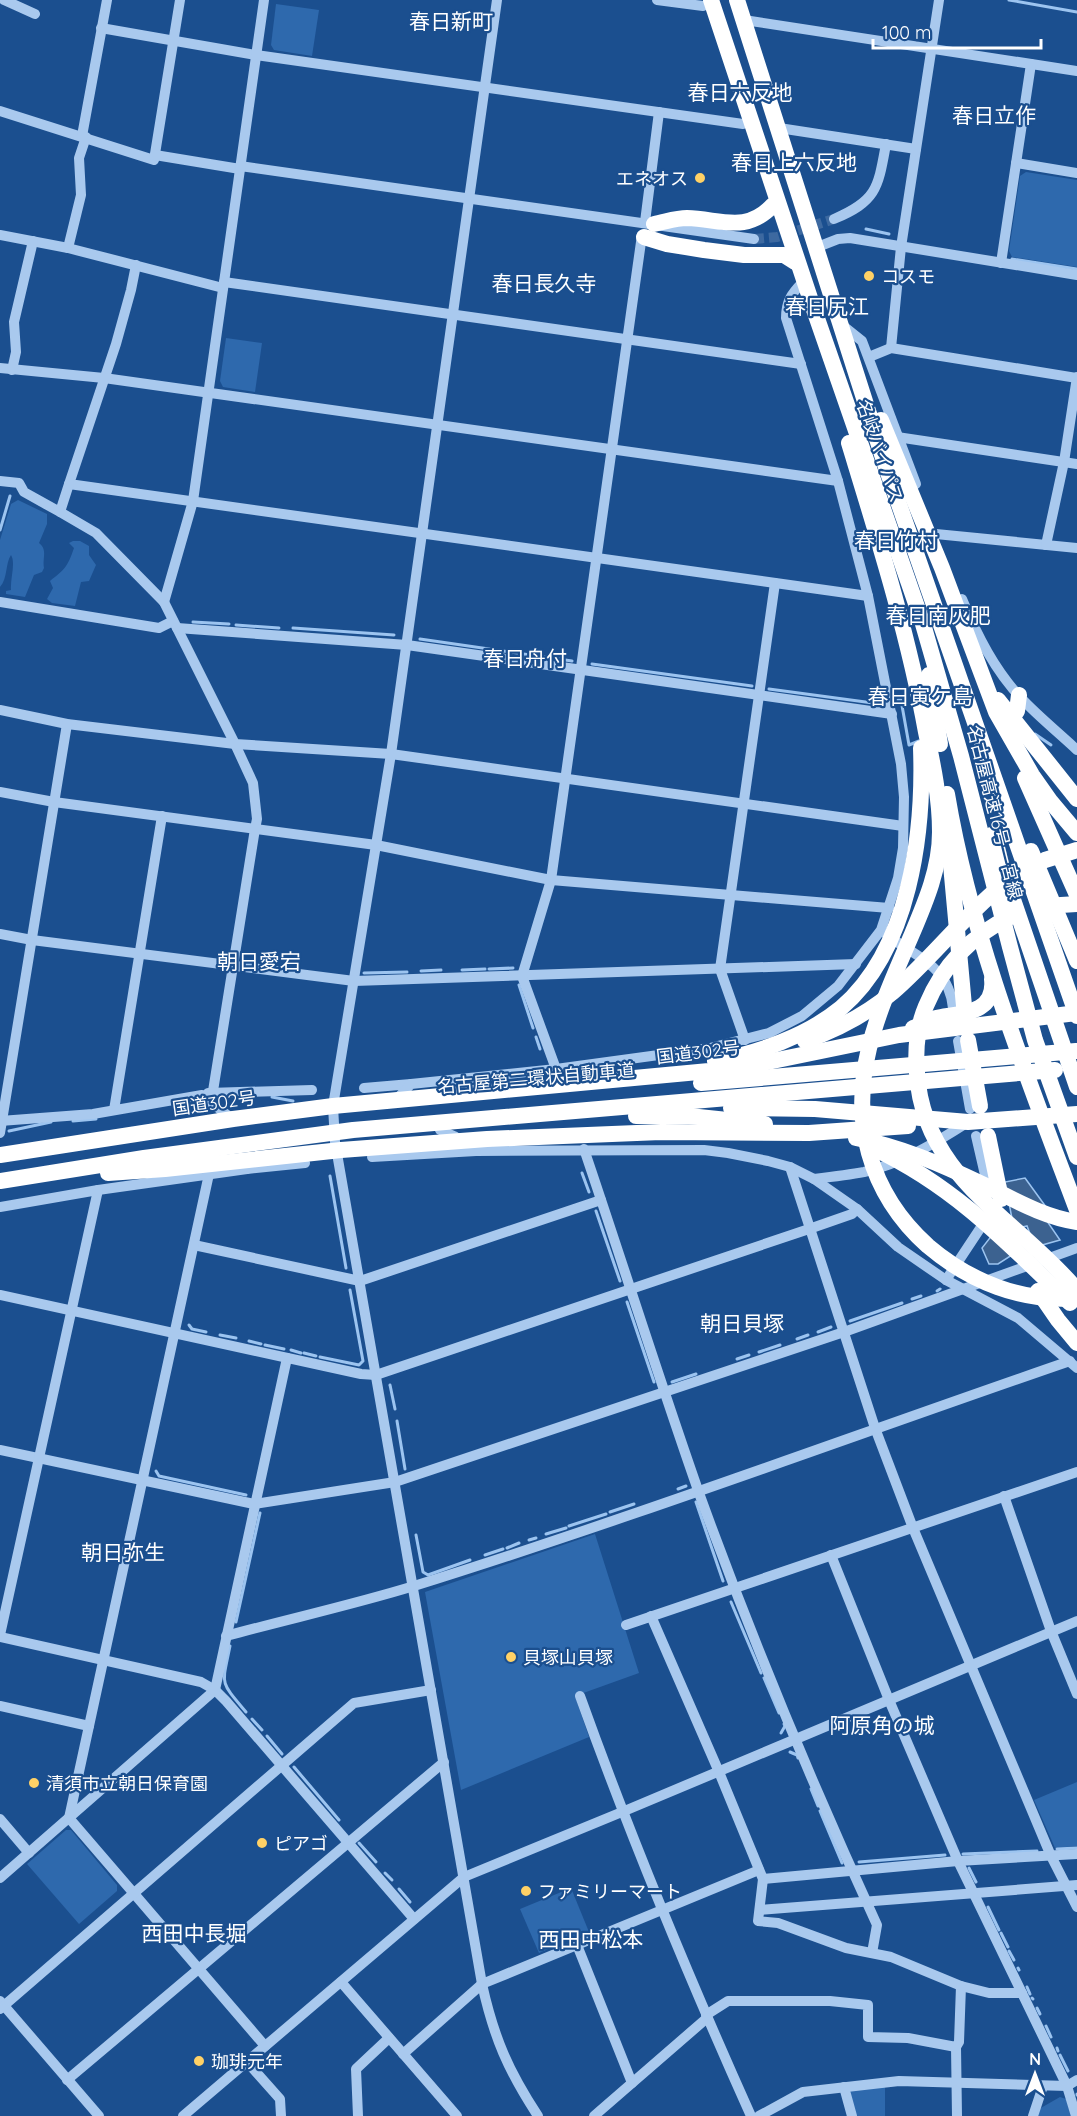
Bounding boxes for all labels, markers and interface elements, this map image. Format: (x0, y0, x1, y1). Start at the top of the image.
district label: 春日新町 (409, 8, 493, 34)
scale bar (873, 12, 1041, 50)
text: 100 m (882, 21, 931, 44)
district label: 春日六反地 (688, 79, 793, 105)
district label: 春日立作 (952, 102, 1036, 128)
district label: 春日上六反地 (731, 149, 857, 175)
place label: エネオス (616, 167, 688, 190)
marker: エネオス (693, 171, 707, 185)
place label: コスモ (881, 265, 935, 288)
marker: コスモ (862, 269, 876, 283)
district label: 春日長久寺 (492, 270, 597, 296)
district label: 春日尻江 (785, 293, 869, 319)
street label: 名岐バイパス (852, 396, 908, 506)
district label: 春日竹村 (854, 527, 938, 553)
district label: 春日南灰肥 (886, 602, 991, 628)
district label: 春日舟付 (483, 645, 567, 671)
district label: 春日寅ケ島 (868, 683, 973, 709)
street label: 名古屋高速16号一宮線 (962, 723, 1028, 901)
district label: 朝日愛宕 (217, 948, 301, 974)
street label: 国道302号 (655, 1035, 741, 1069)
street label: 名古屋第二環状自動車道 (436, 1058, 636, 1098)
street label: 国道302号 (171, 1086, 257, 1120)
district label: 朝日貝塚 (700, 1310, 784, 1336)
district label: 朝日弥生 (81, 1539, 165, 1565)
place label: 貝塚山貝塚 (523, 1646, 613, 1669)
marker: 貝塚山貝塚 (504, 1650, 518, 1664)
district label: 阿原角の城 (830, 1712, 935, 1738)
place label: 清須市立朝日保育園 (46, 1772, 208, 1795)
marker: 清須市立朝日保育園 (27, 1776, 41, 1790)
place label: ピアゴ (274, 1832, 328, 1855)
marker: ピアゴ (255, 1836, 269, 1850)
place label: ファミリーマート (538, 1880, 682, 1903)
marker: ファミリーマート (519, 1884, 533, 1898)
district label: 西田中長堀 (142, 1920, 247, 1946)
district label: 西田中松本 (539, 1926, 644, 1952)
north arrow (1005, 2044, 1065, 2104)
text: N (1029, 2049, 1041, 2069)
place label: 珈琲元年 (211, 2050, 283, 2073)
marker: 珈琲元年 (192, 2054, 206, 2068)

